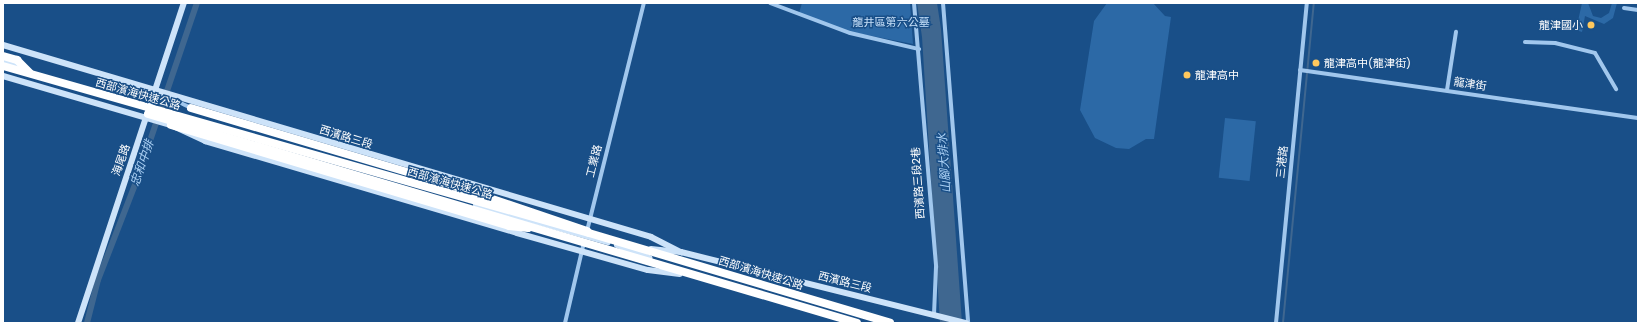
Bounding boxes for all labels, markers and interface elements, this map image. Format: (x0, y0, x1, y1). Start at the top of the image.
park label: 龍井區第六公墓 (853, 15, 929, 29)
place label: 龍津國小 (1539, 18, 1583, 32)
marker: 龍津國小 (1586, 20, 1596, 30)
place label: 龍津高中(龍津街) (1324, 56, 1411, 70)
marker: 龍津高中(龍津街) (1311, 58, 1321, 68)
place label: 龍津高中 (1195, 68, 1239, 82)
marker: 龍津高中 (1182, 70, 1192, 80)
street label: 龍津街 (1453, 75, 1487, 93)
street label: 西部濱海快速公路 (94, 76, 182, 112)
street label: 西濱路三段 (318, 123, 374, 151)
water label: 山腳大排水 (935, 133, 953, 193)
water label: 忠和中排 (127, 138, 157, 188)
street label: 海尾路 (109, 142, 133, 178)
street label: 工業路 (584, 143, 604, 179)
street label: 三港路 (1274, 145, 1290, 179)
street label: 西濱路三段2巷 (909, 146, 927, 220)
street label: 西部濱海快速公路 (406, 165, 494, 201)
street label: 西部濱海快速公路 (717, 254, 805, 292)
street label: 西濱路三段 (817, 269, 873, 295)

